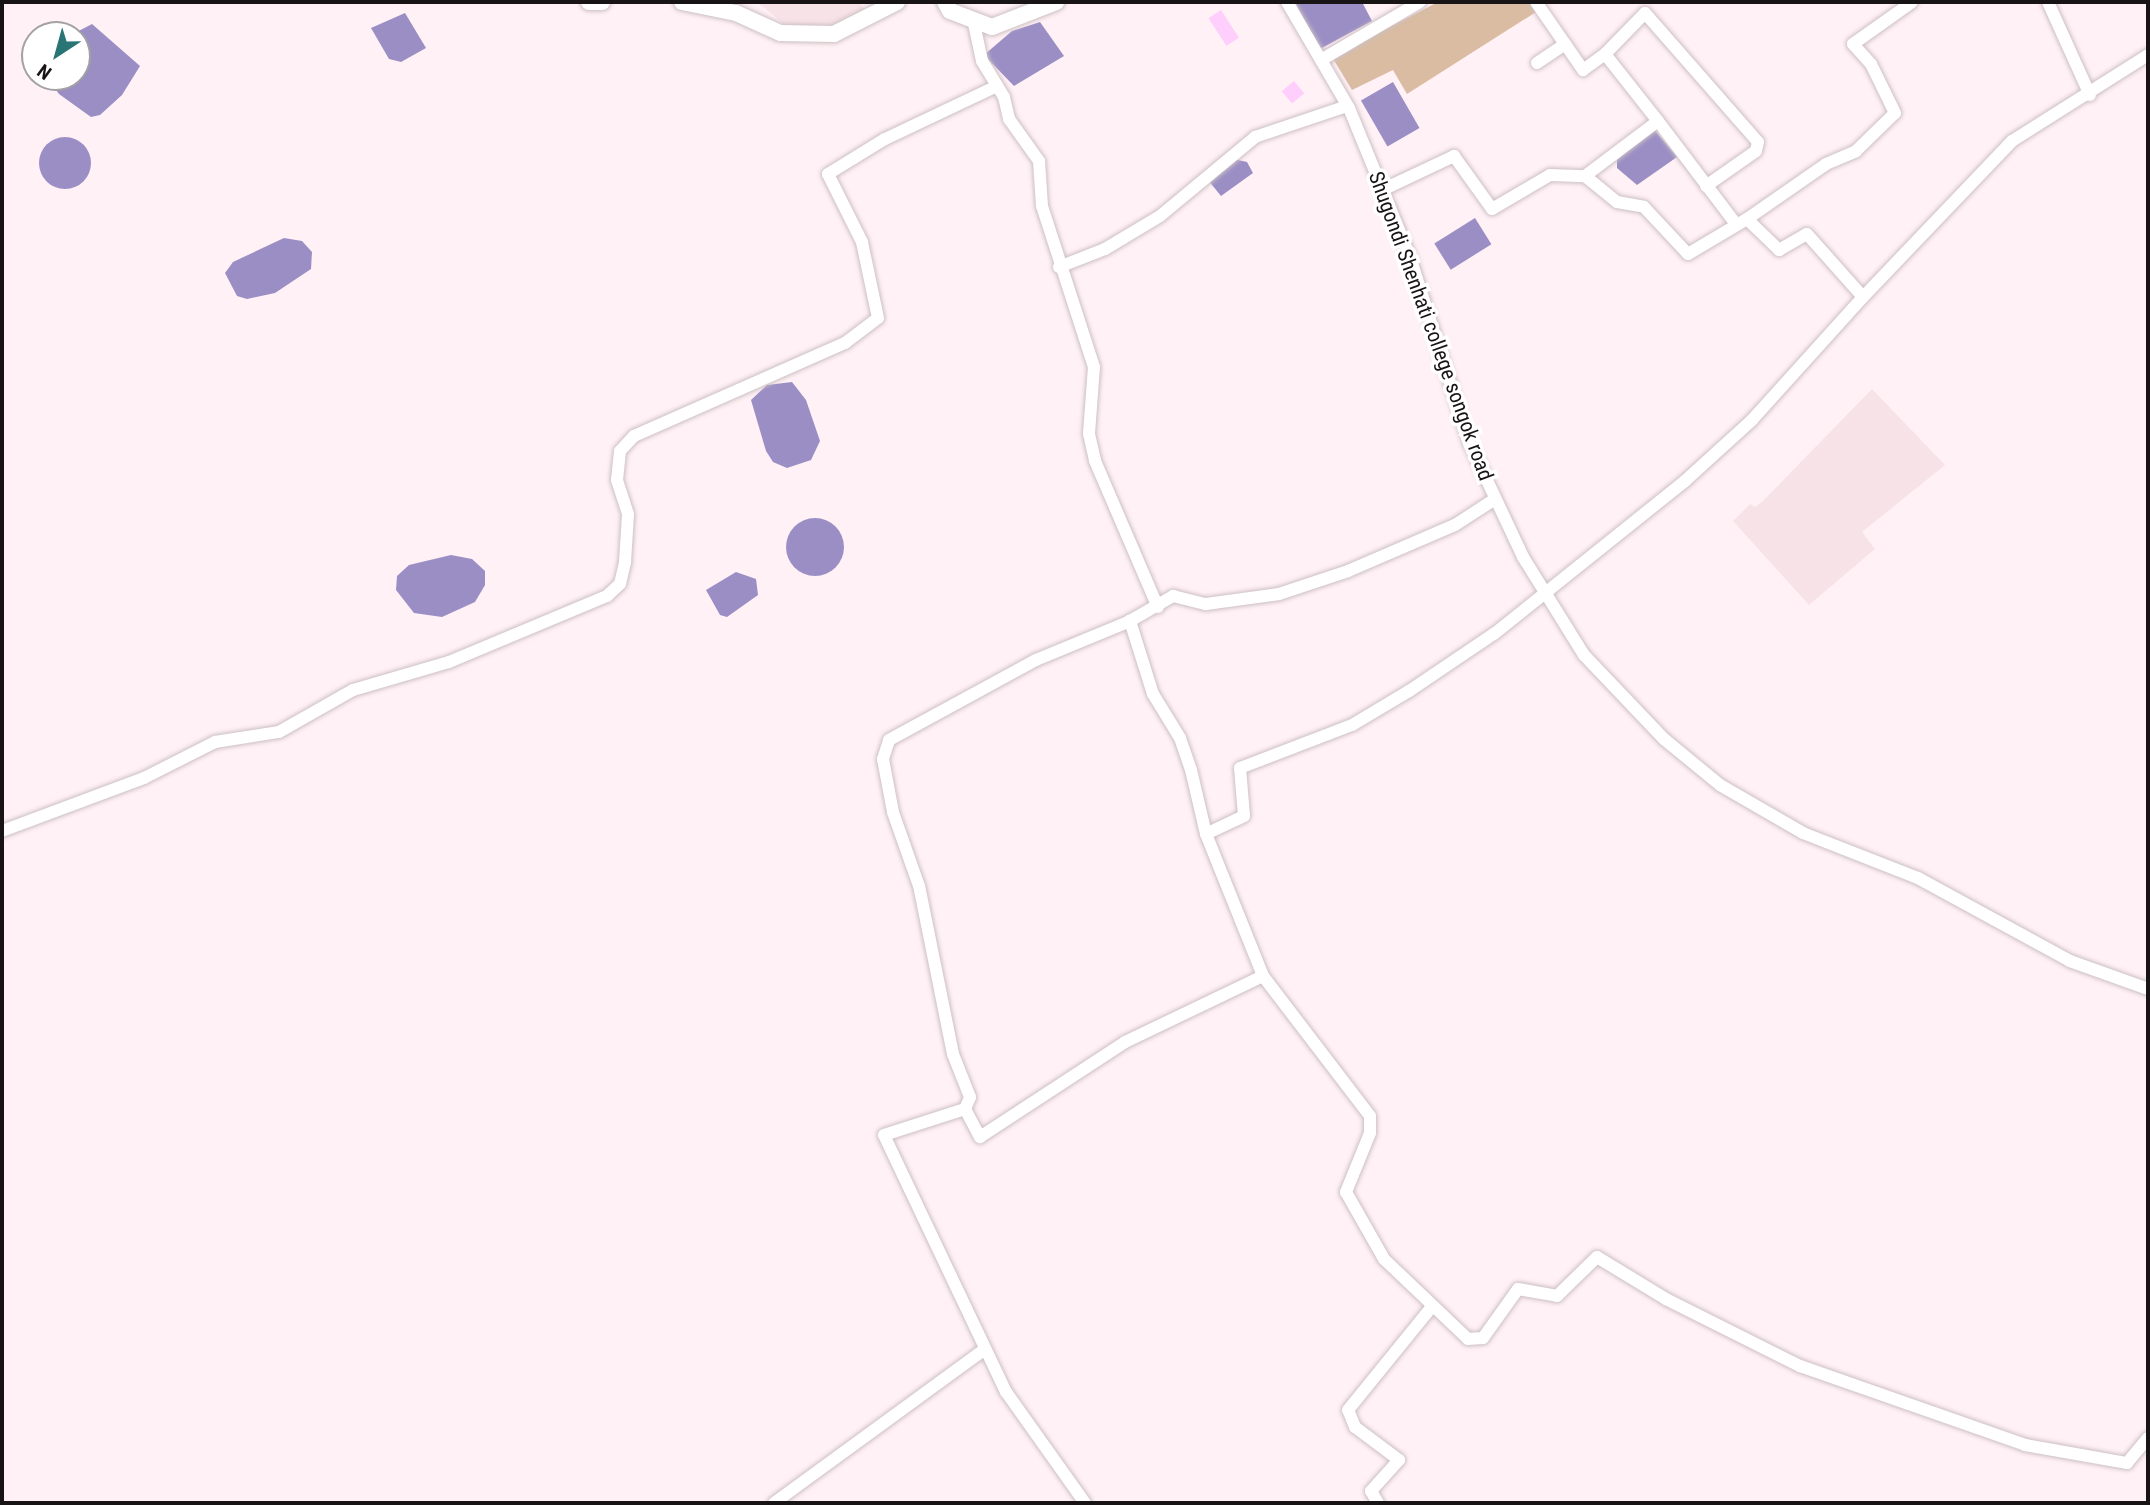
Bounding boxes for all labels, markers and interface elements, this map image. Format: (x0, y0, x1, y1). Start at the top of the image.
north arrow (21, 21, 91, 91)
text: N (33, 59, 56, 85)
street label: Shugondi Shenhati college songok road (1363, 168, 1499, 484)

